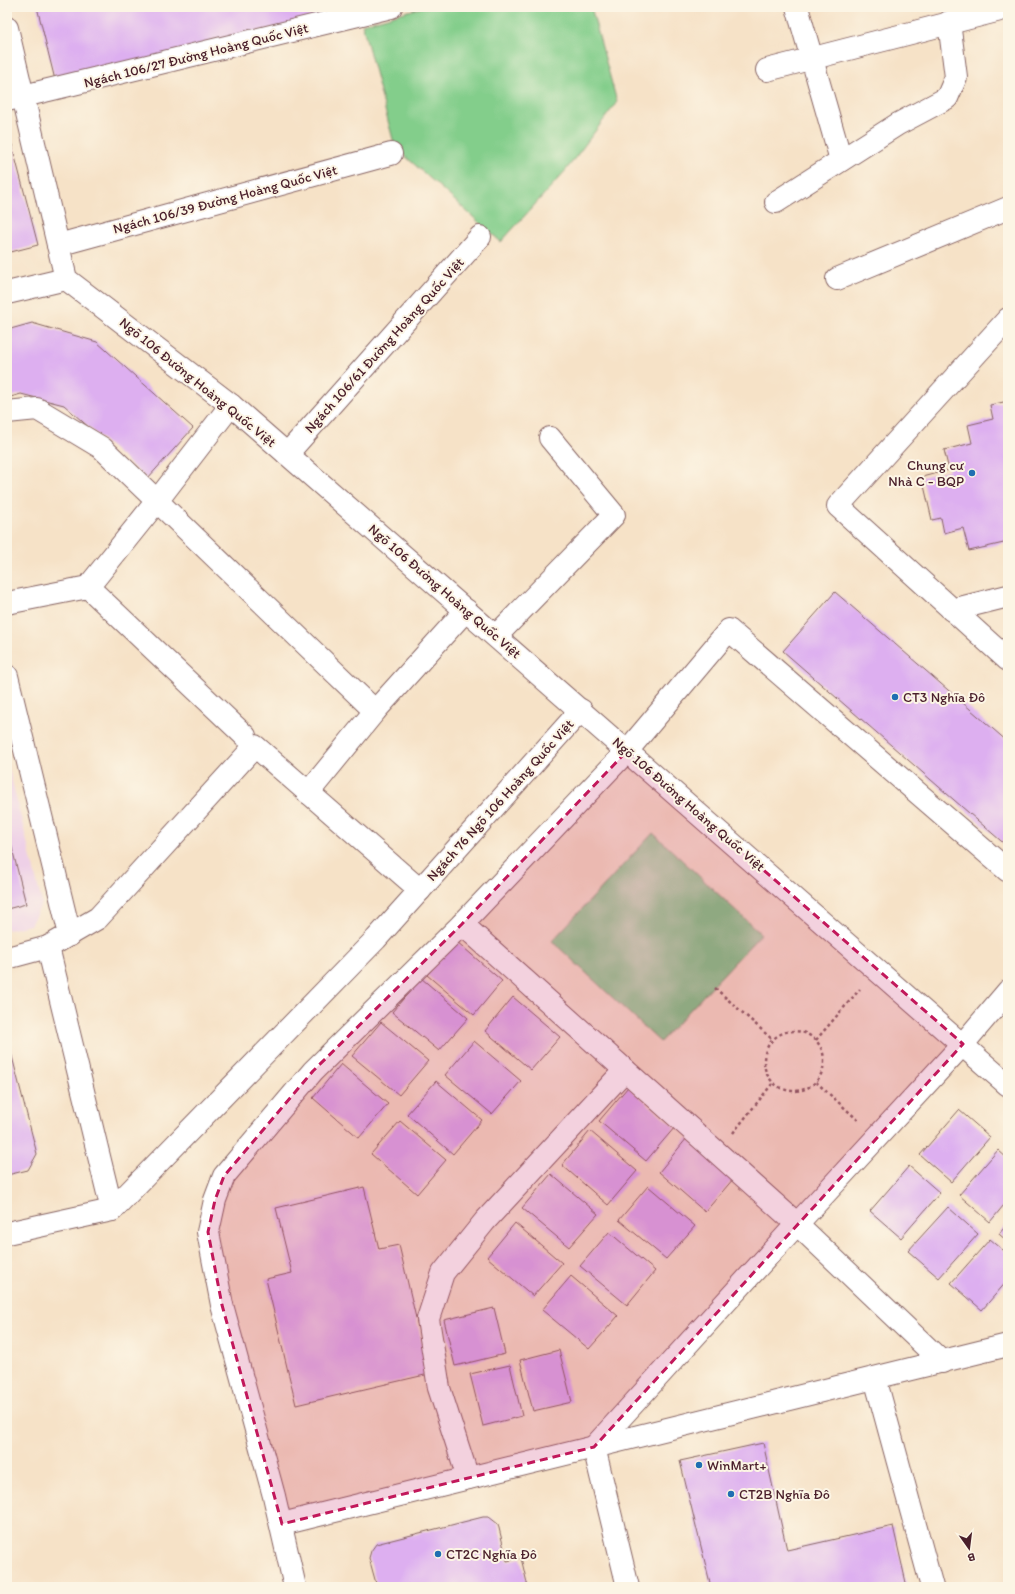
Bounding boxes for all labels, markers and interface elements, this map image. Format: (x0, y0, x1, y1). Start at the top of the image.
street label: Ngách 106/27 Đường Hoàng Quốc Việt (82, 19, 310, 92)
street label: Ngách 106/39 Đường Hoàng Quốc Việt (111, 161, 339, 238)
street label: Ngách 106/61 Đường Hoàng Quốc Việt (301, 254, 468, 437)
street label: Ngõ 106 Đường Hoàng Quốc Việt (116, 314, 279, 451)
place label: Chung cư Nhà C - BQP (888, 457, 965, 490)
marker: Chung cư Nhà C - BQP (967, 468, 977, 478)
street label: Ngõ 106 Đường Hoàng Quốc Việt (365, 520, 524, 662)
place label: CT3 Nghĩa Đô (903, 689, 985, 706)
marker: CT3 Nghĩa Đô (890, 692, 900, 702)
street label: Ngách 76 Ngõ 106 Hoàng Quốc Việt (423, 716, 578, 885)
street label: Ngõ 106 Đường Hoàng Quốc Việt (609, 733, 768, 875)
place label: WinMart+ (707, 1457, 767, 1474)
marker: WinMart+ (694, 1460, 704, 1470)
place label: CT2B Nghĩa Đô (739, 1486, 830, 1503)
marker: CT2B Nghĩa Đô (726, 1489, 736, 1499)
north arrow (949, 1528, 989, 1568)
place label: CT2C Nghĩa Đô (446, 1546, 537, 1563)
marker: CT2C Nghĩa Đô (433, 1549, 443, 1559)
text: B (966, 1550, 976, 1564)

